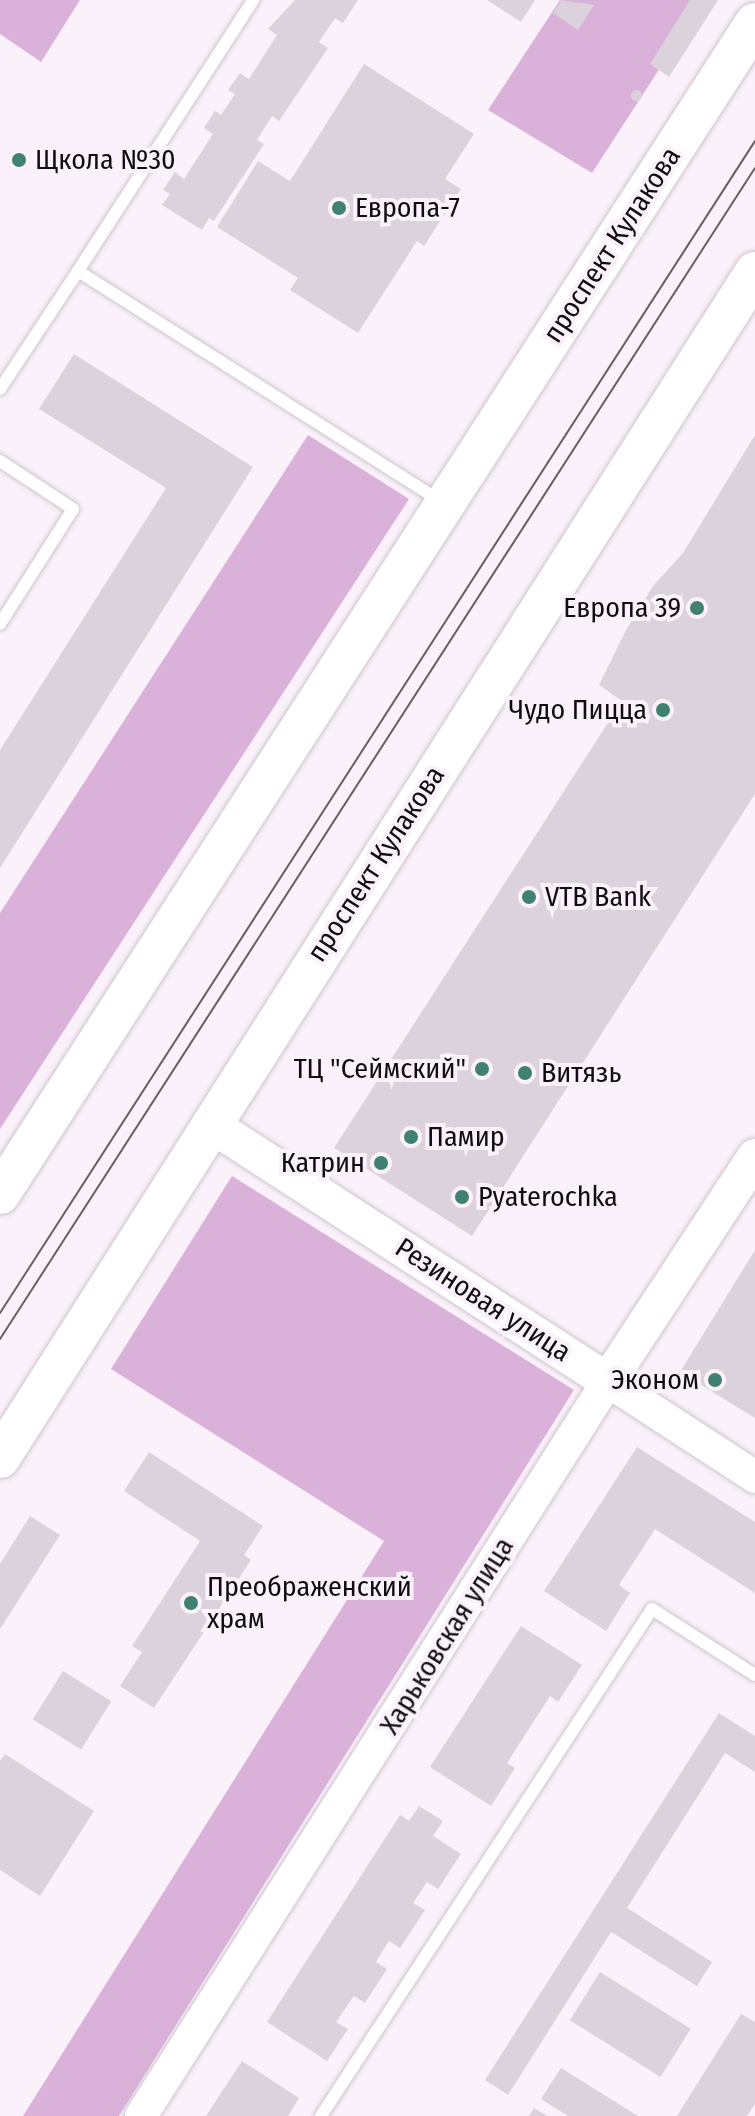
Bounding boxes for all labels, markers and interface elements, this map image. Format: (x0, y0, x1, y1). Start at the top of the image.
street label: проспект Кулакова (536, 141, 688, 349)
place label: Щкола №30 (35, 143, 176, 177)
marker: Щкола №30 (10, 151, 28, 169)
place label: Европа-7 (355, 191, 460, 225)
marker: Европа-7 (330, 199, 348, 217)
place label: Европа 39 (563, 591, 681, 625)
marker: Европа 39 (688, 599, 706, 617)
place label: Чудо Пицца (509, 693, 647, 727)
marker: Чудо Пицца (654, 701, 672, 719)
street label: проспект Кулакова (300, 760, 452, 968)
place label: VTB Bank (545, 880, 651, 914)
marker: VTB Bank (520, 888, 538, 906)
place label: ТЦ "Сеймский" (294, 1052, 466, 1086)
place label: Витязь (541, 1056, 621, 1090)
marker: ТЦ "Сеймский" (473, 1060, 491, 1078)
marker: Витязь (516, 1064, 534, 1082)
place label: Памир (427, 1120, 505, 1154)
marker: Памир (402, 1128, 420, 1146)
place label: Катрин (281, 1146, 365, 1180)
marker: Катрин (372, 1154, 390, 1172)
place label: Pyaterochka (478, 1180, 618, 1214)
marker: Pyaterochka (453, 1188, 471, 1206)
street label: Резиновая улица (389, 1231, 577, 1369)
place label: Эконом (611, 1363, 699, 1397)
marker: Эконом (706, 1371, 724, 1389)
street label: Харьковская улица (373, 1531, 521, 1741)
place label: Преображенский храм (207, 1570, 412, 1636)
marker: Преображенский храм (182, 1594, 200, 1612)

